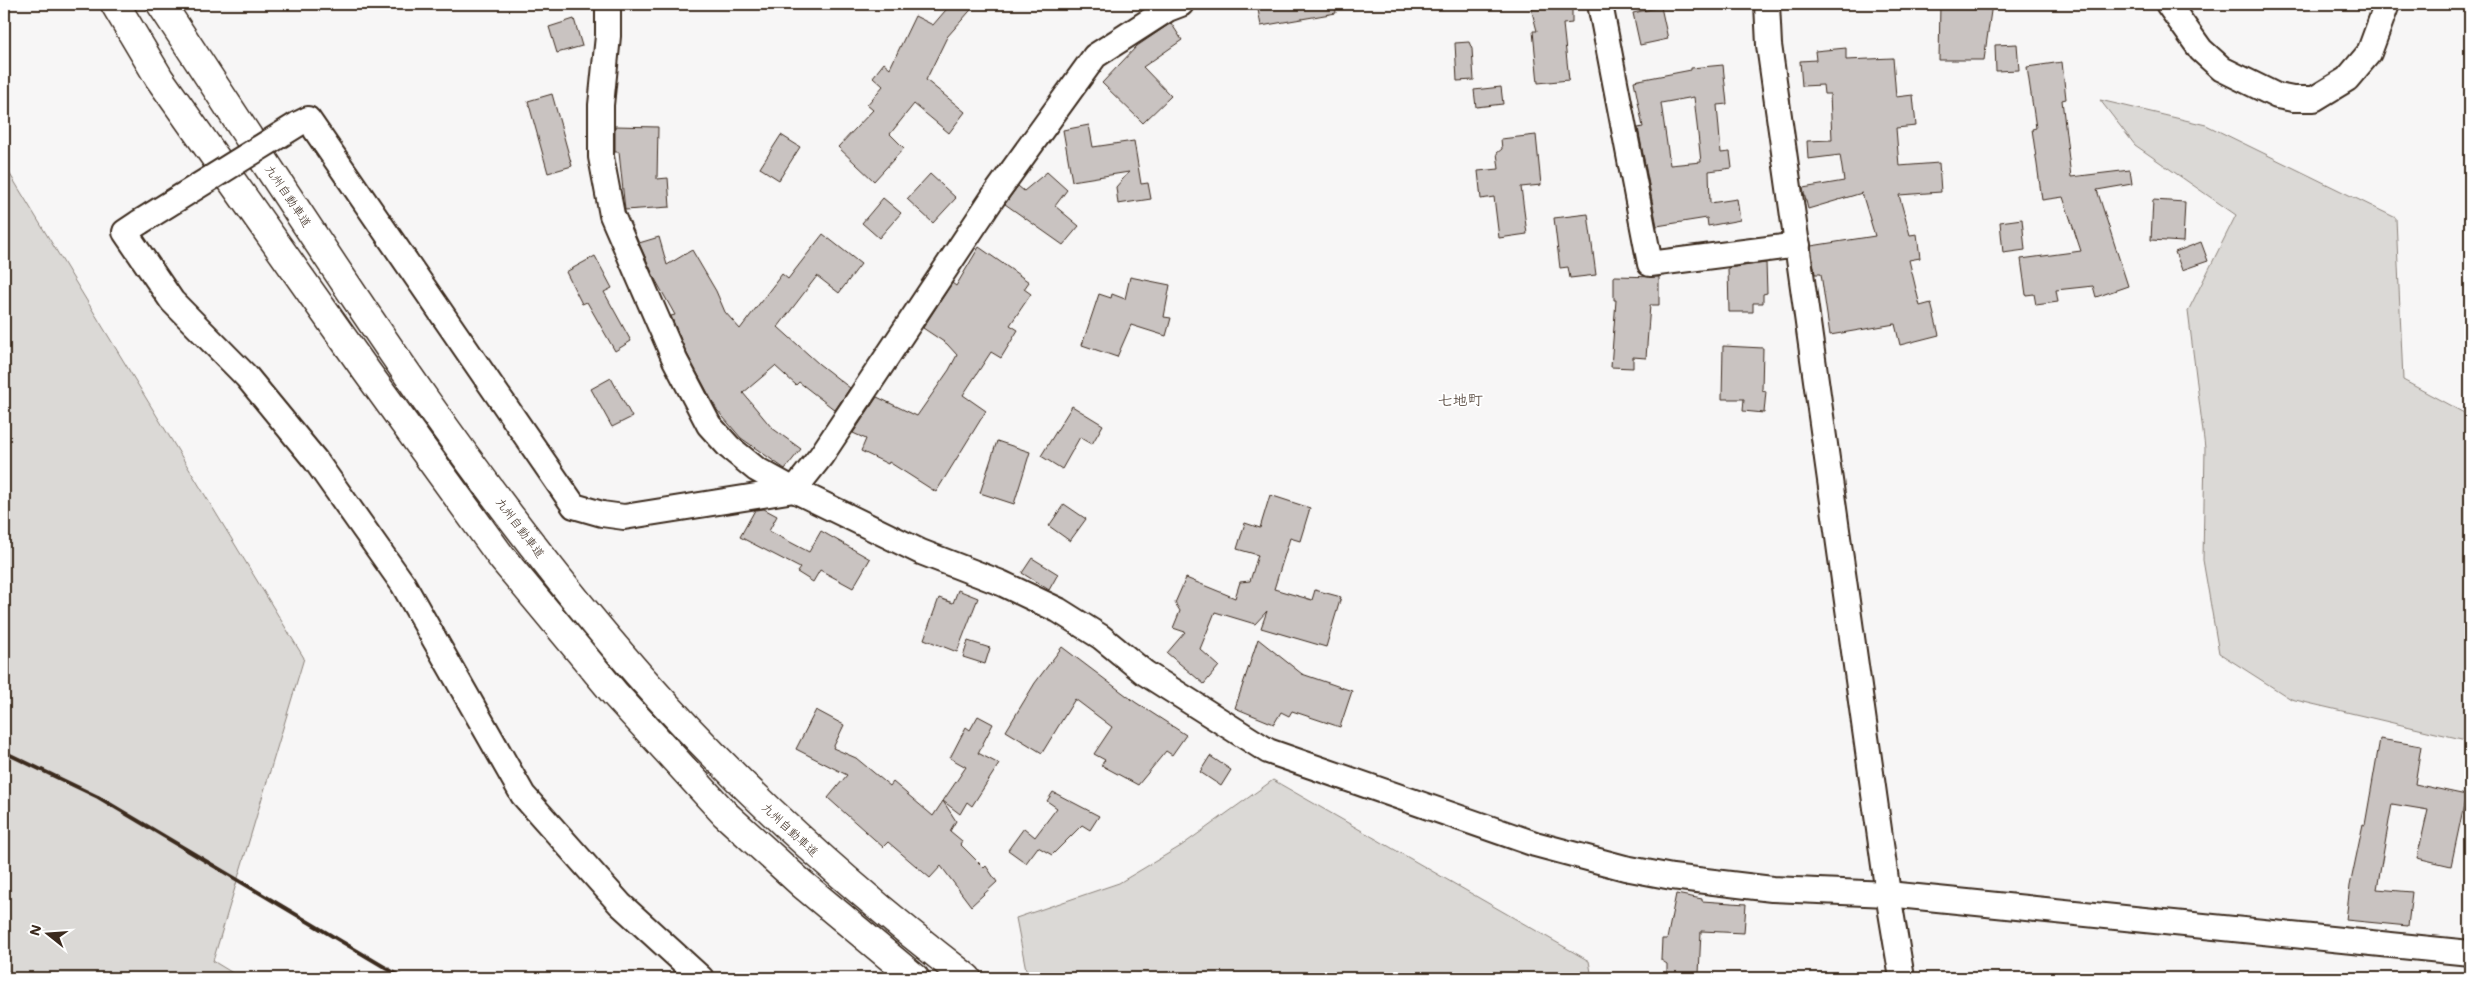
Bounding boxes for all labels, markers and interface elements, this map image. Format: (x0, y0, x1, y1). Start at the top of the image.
street label: 九州自動車道 (262, 161, 316, 230)
district label: 七地町 (1437, 389, 1483, 409)
street label: 九州自動車道 (493, 494, 549, 561)
street label: 九州自動車道 (759, 799, 822, 860)
north arrow (22, 910, 72, 960)
text: N (24, 922, 46, 938)

